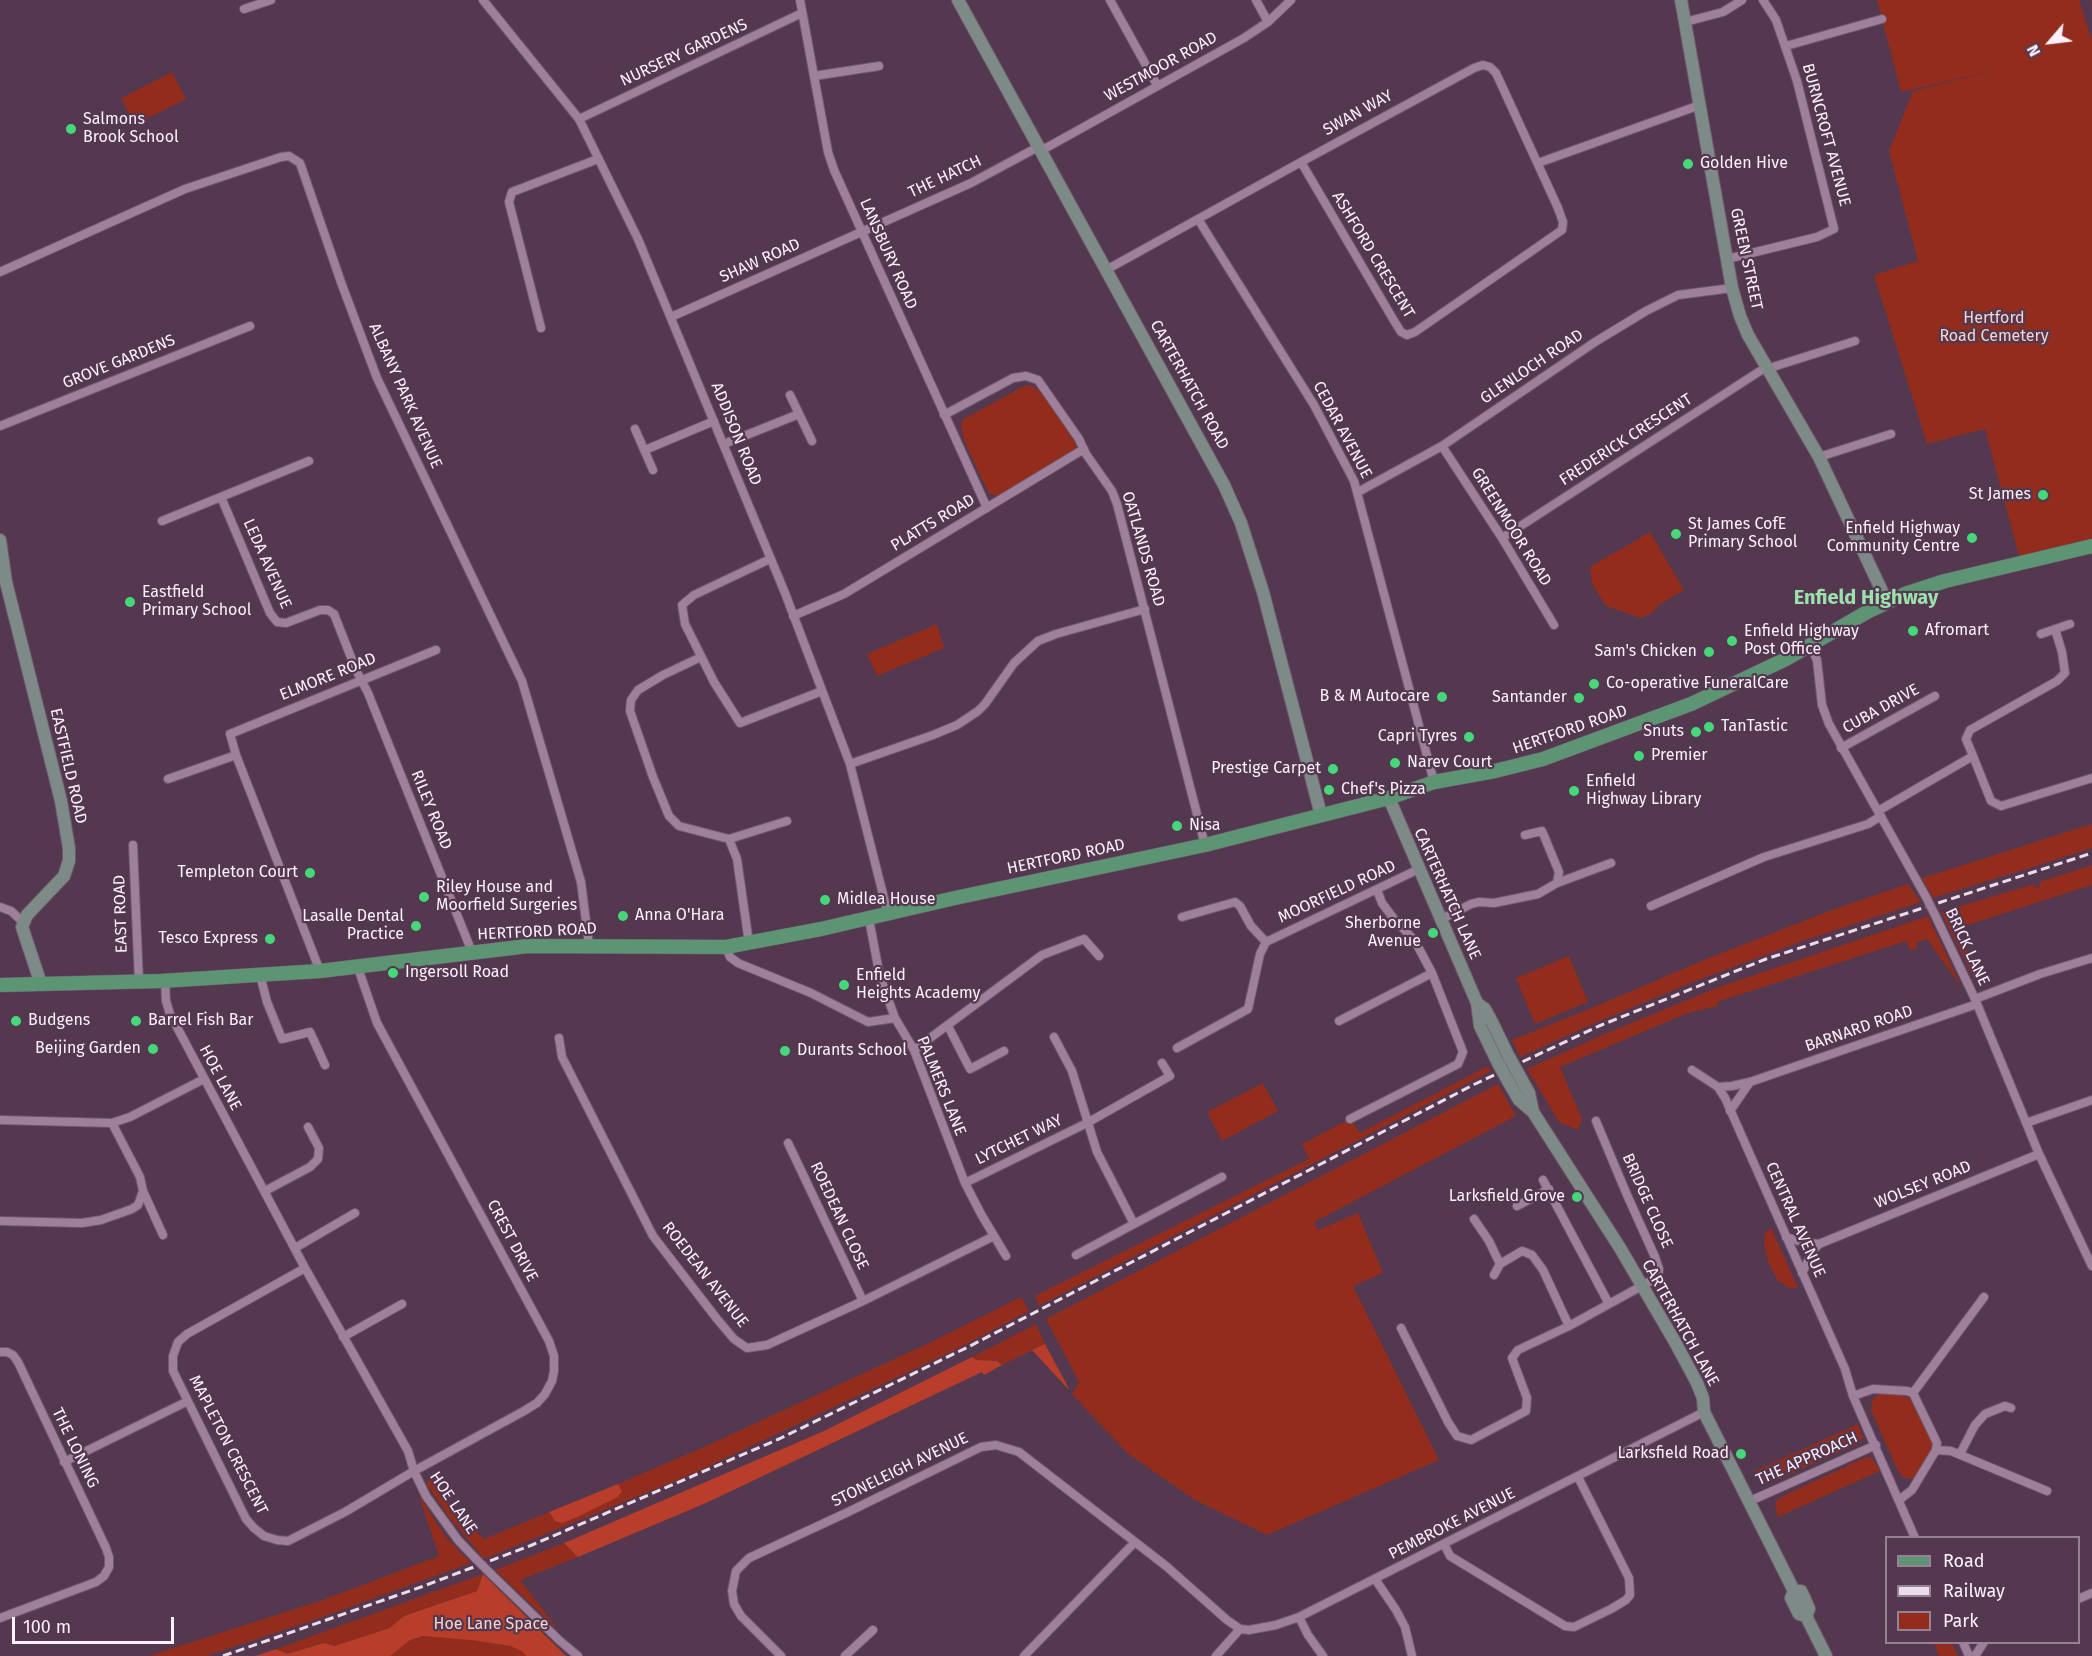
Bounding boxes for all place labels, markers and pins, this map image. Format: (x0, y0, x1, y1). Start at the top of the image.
place label: Salmons Brook School (83, 110, 179, 148)
marker: Salmons Brook School (64, 122, 78, 136)
place label: Golden Hive (1700, 154, 1788, 174)
marker: Golden Hive (1681, 157, 1695, 171)
place label: St James (1969, 485, 2031, 505)
marker: St James (2036, 488, 2050, 502)
place label: St James CofE Primary School (1688, 515, 1797, 553)
place label: Enfield Highway Community Centre (1827, 519, 1960, 557)
marker: St James CofE Primary School (1669, 527, 1683, 541)
marker: Enfield Highway Community Centre (1965, 531, 1979, 545)
place label: Eastfield Primary School (142, 583, 251, 621)
marker: Eastfield Primary School (123, 595, 137, 609)
place label: Afromart (1925, 621, 1989, 641)
place label: Enfield Highway Post Office (1744, 622, 1859, 660)
marker: Afromart (1906, 624, 1920, 638)
marker: Enfield Highway Post Office (1725, 634, 1739, 648)
place label: Sam's Chicken (1594, 642, 1697, 662)
marker: Sam's Chicken (1702, 645, 1716, 659)
place label: Co-operative FuneralCare (1606, 674, 1789, 694)
marker: Co-operative FuneralCare (1587, 677, 1601, 691)
place label: B & M Autocare (1319, 687, 1430, 707)
place label: Santander (1492, 688, 1567, 708)
marker: B & M Autocare (1435, 690, 1449, 704)
marker: Santander (1572, 691, 1586, 705)
place label: TanTastic (1721, 717, 1788, 737)
marker: TanTastic (1702, 720, 1716, 734)
place label: Snuts (1643, 722, 1684, 742)
marker: Snuts (1689, 725, 1703, 739)
place label: Capri Tyres (1378, 727, 1457, 747)
marker: Capri Tyres (1462, 730, 1476, 744)
place label: Premier (1651, 746, 1708, 766)
marker: Premier (1632, 749, 1646, 763)
place label: Narev Court (1407, 753, 1492, 773)
marker: Narev Court (1388, 756, 1402, 770)
place label: Prestige Carpet (1211, 759, 1321, 779)
marker: Prestige Carpet (1326, 762, 1340, 776)
place label: Enfield Highway Library (1586, 772, 1701, 810)
place label: Chef's Pizza (1341, 780, 1426, 800)
marker: Chef's Pizza (1322, 783, 1336, 797)
marker: Enfield Highway Library (1567, 784, 1581, 798)
place label: Nisa (1189, 816, 1220, 836)
marker: Nisa (1170, 819, 1184, 833)
place label: Templeton Court (178, 863, 298, 883)
marker: Templeton Court (303, 866, 317, 880)
place label: Riley House and Moorfield Surgeries (436, 878, 577, 916)
marker: Riley House and Moorfield Surgeries (417, 890, 431, 904)
place label: Midlea House (837, 890, 935, 910)
marker: Midlea House (818, 893, 832, 907)
place label: Anna O'Hara (635, 906, 724, 926)
place label: Lasalle Dental Practice (302, 907, 404, 945)
marker: Anna O'Hara (616, 909, 630, 923)
place label: Sherborne Avenue (1345, 914, 1421, 952)
marker: Lasalle Dental Practice (409, 919, 423, 933)
marker: Sherborne Avenue (1426, 926, 1440, 940)
place label: Tesco Express (158, 929, 258, 949)
marker: Tesco Express (263, 932, 277, 946)
place label: Ingersoll Road (405, 963, 509, 983)
marker: Ingersoll Road (386, 966, 400, 980)
place label: Enfield Heights Academy (856, 966, 980, 1004)
marker: Enfield Heights Academy (837, 978, 851, 992)
place label: Budgens (28, 1011, 90, 1031)
place label: Barrel Fish Bar (148, 1011, 253, 1031)
marker: Budgens (9, 1014, 23, 1028)
marker: Barrel Fish Bar (129, 1014, 143, 1028)
place label: Beijing Garden (35, 1039, 141, 1059)
place label: Durants School (797, 1041, 907, 1061)
marker: Beijing Garden (146, 1042, 160, 1056)
marker: Durants School (778, 1044, 792, 1058)
place label: Larksfield Grove (1449, 1187, 1565, 1207)
marker: Larksfield Grove (1570, 1190, 1584, 1204)
place label: Larksfield Road (1617, 1444, 1729, 1464)
marker: Larksfield Road (1734, 1447, 1748, 1461)

